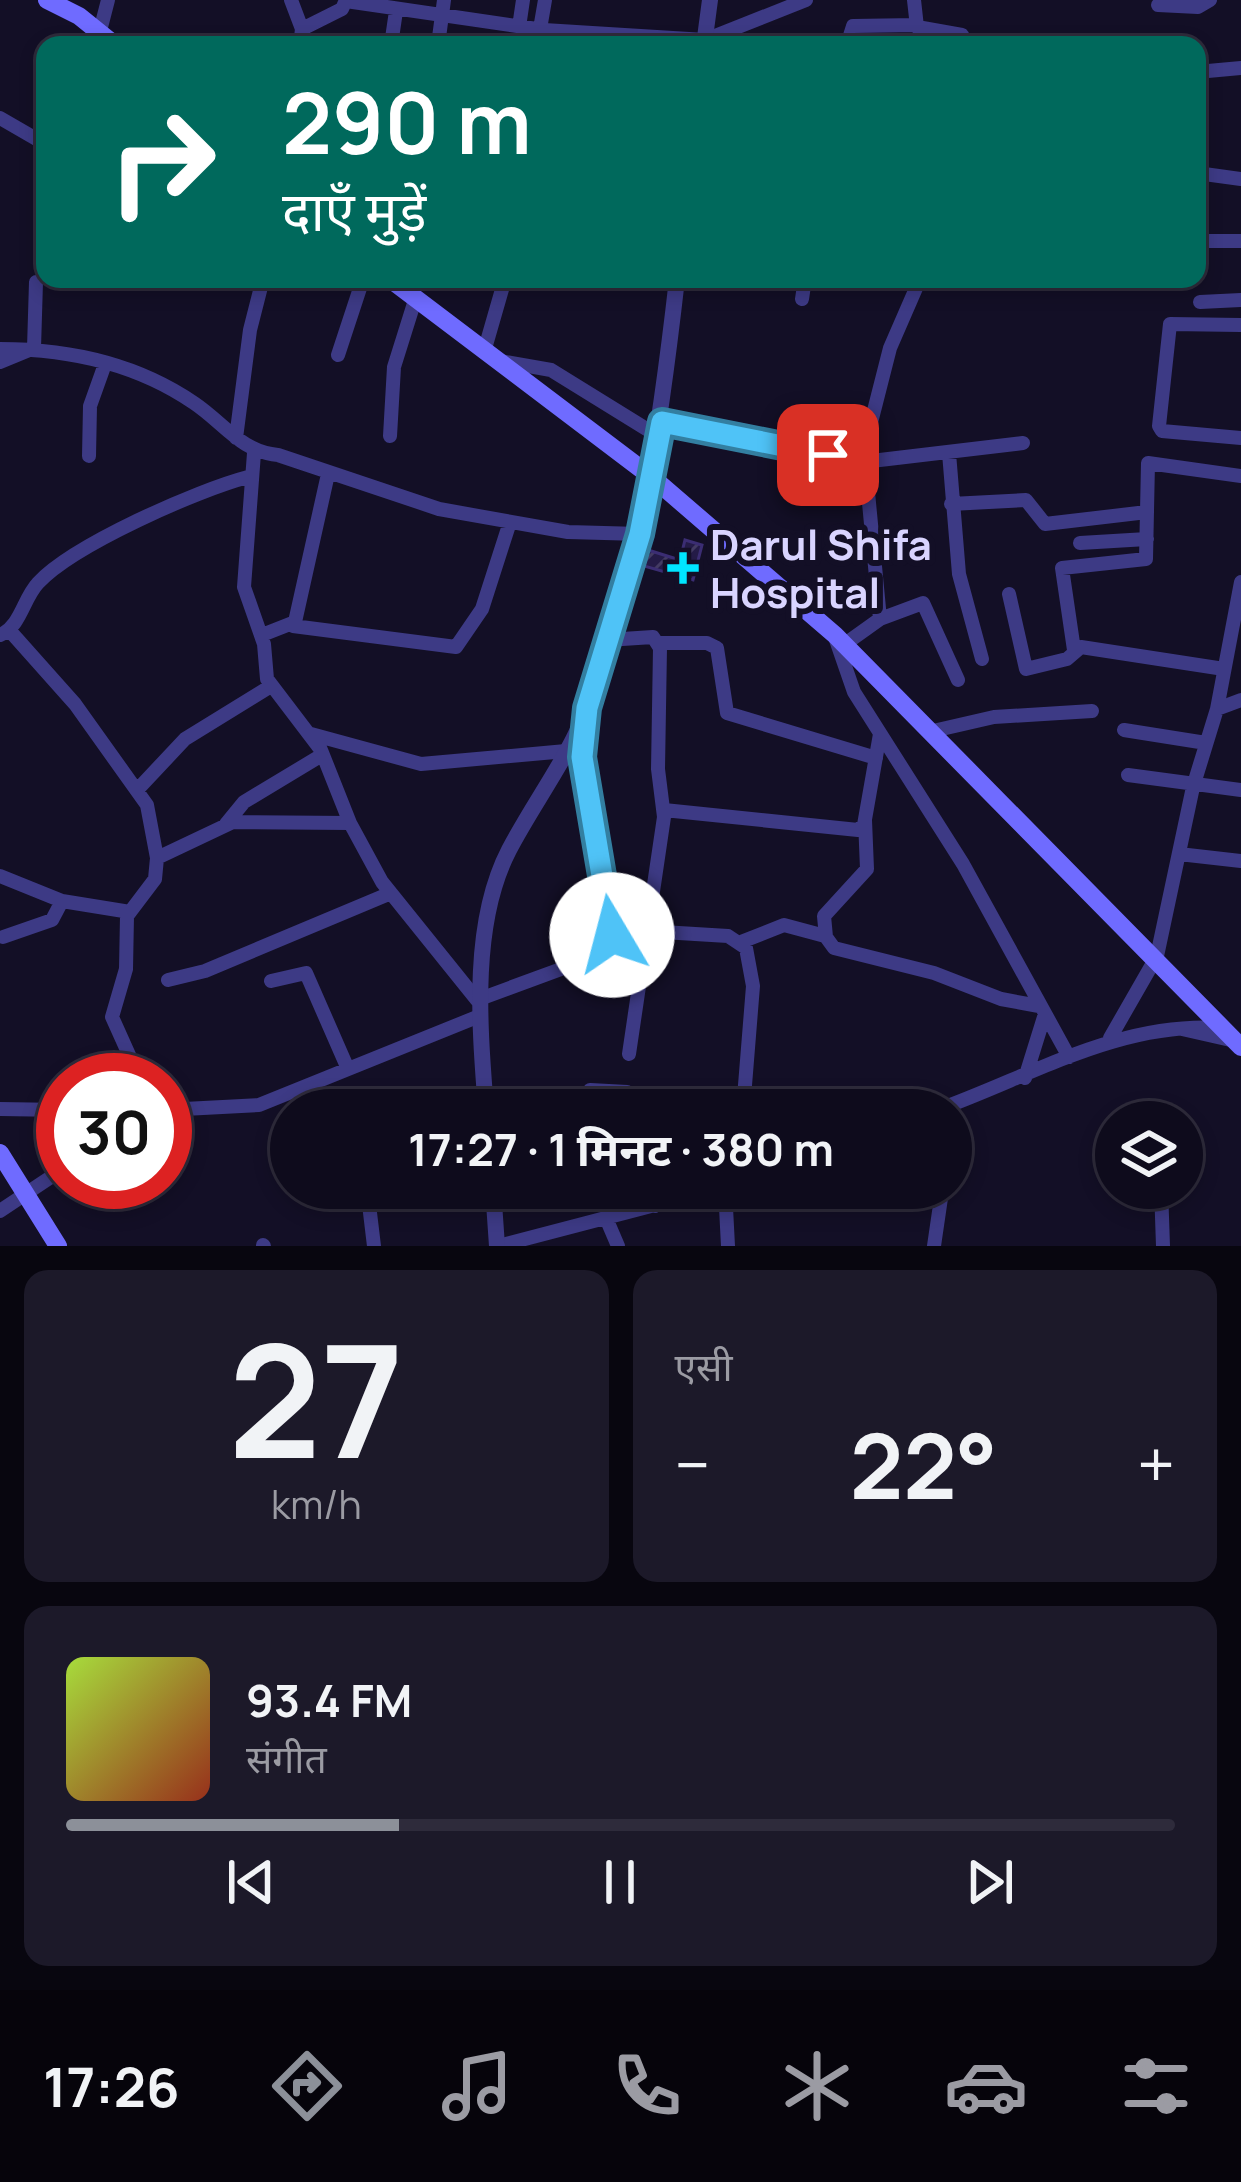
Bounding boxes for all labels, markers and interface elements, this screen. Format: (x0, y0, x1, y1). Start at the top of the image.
text: 290 m (282, 64, 532, 179)
icon: right (84, 84, 240, 240)
text: दाएँ मुड़ें (282, 173, 427, 247)
pin (777, 404, 879, 506)
icon: arrive (795, 422, 861, 488)
place label: Darul Shifa Hospital (710, 515, 932, 621)
marker: Darul Shifa Hospital (667, 552, 699, 584)
position arrow (549, 872, 675, 998)
speed limit sign: 30 (36, 1053, 192, 1209)
map controls (1095, 1101, 1203, 1209)
button: layers (1095, 1101, 1203, 1209)
text: 17:27 · 1 मिनट · 380 m (408, 1118, 834, 1180)
text: 27 (228, 1292, 404, 1505)
text: एसी (675, 1339, 733, 1393)
text: 22° (850, 1403, 997, 1526)
text: − (675, 1419, 710, 1509)
text: + (1137, 1419, 1175, 1509)
text: km/h (271, 1477, 362, 1531)
text: 93.4 FM (246, 1669, 412, 1731)
text: संगीत (246, 1731, 327, 1785)
icon: previous (218, 1849, 284, 1915)
icon: pause (587, 1849, 653, 1915)
icon: next (957, 1849, 1023, 1915)
icon: directions (265, 2044, 349, 2128)
icon: music (435, 2044, 519, 2128)
icon: phone (605, 2044, 689, 2128)
icon: climate (775, 2044, 859, 2128)
icon: car (944, 2044, 1028, 2128)
icon: filters (1114, 2044, 1198, 2128)
text: 17:26 (43, 2049, 180, 2123)

